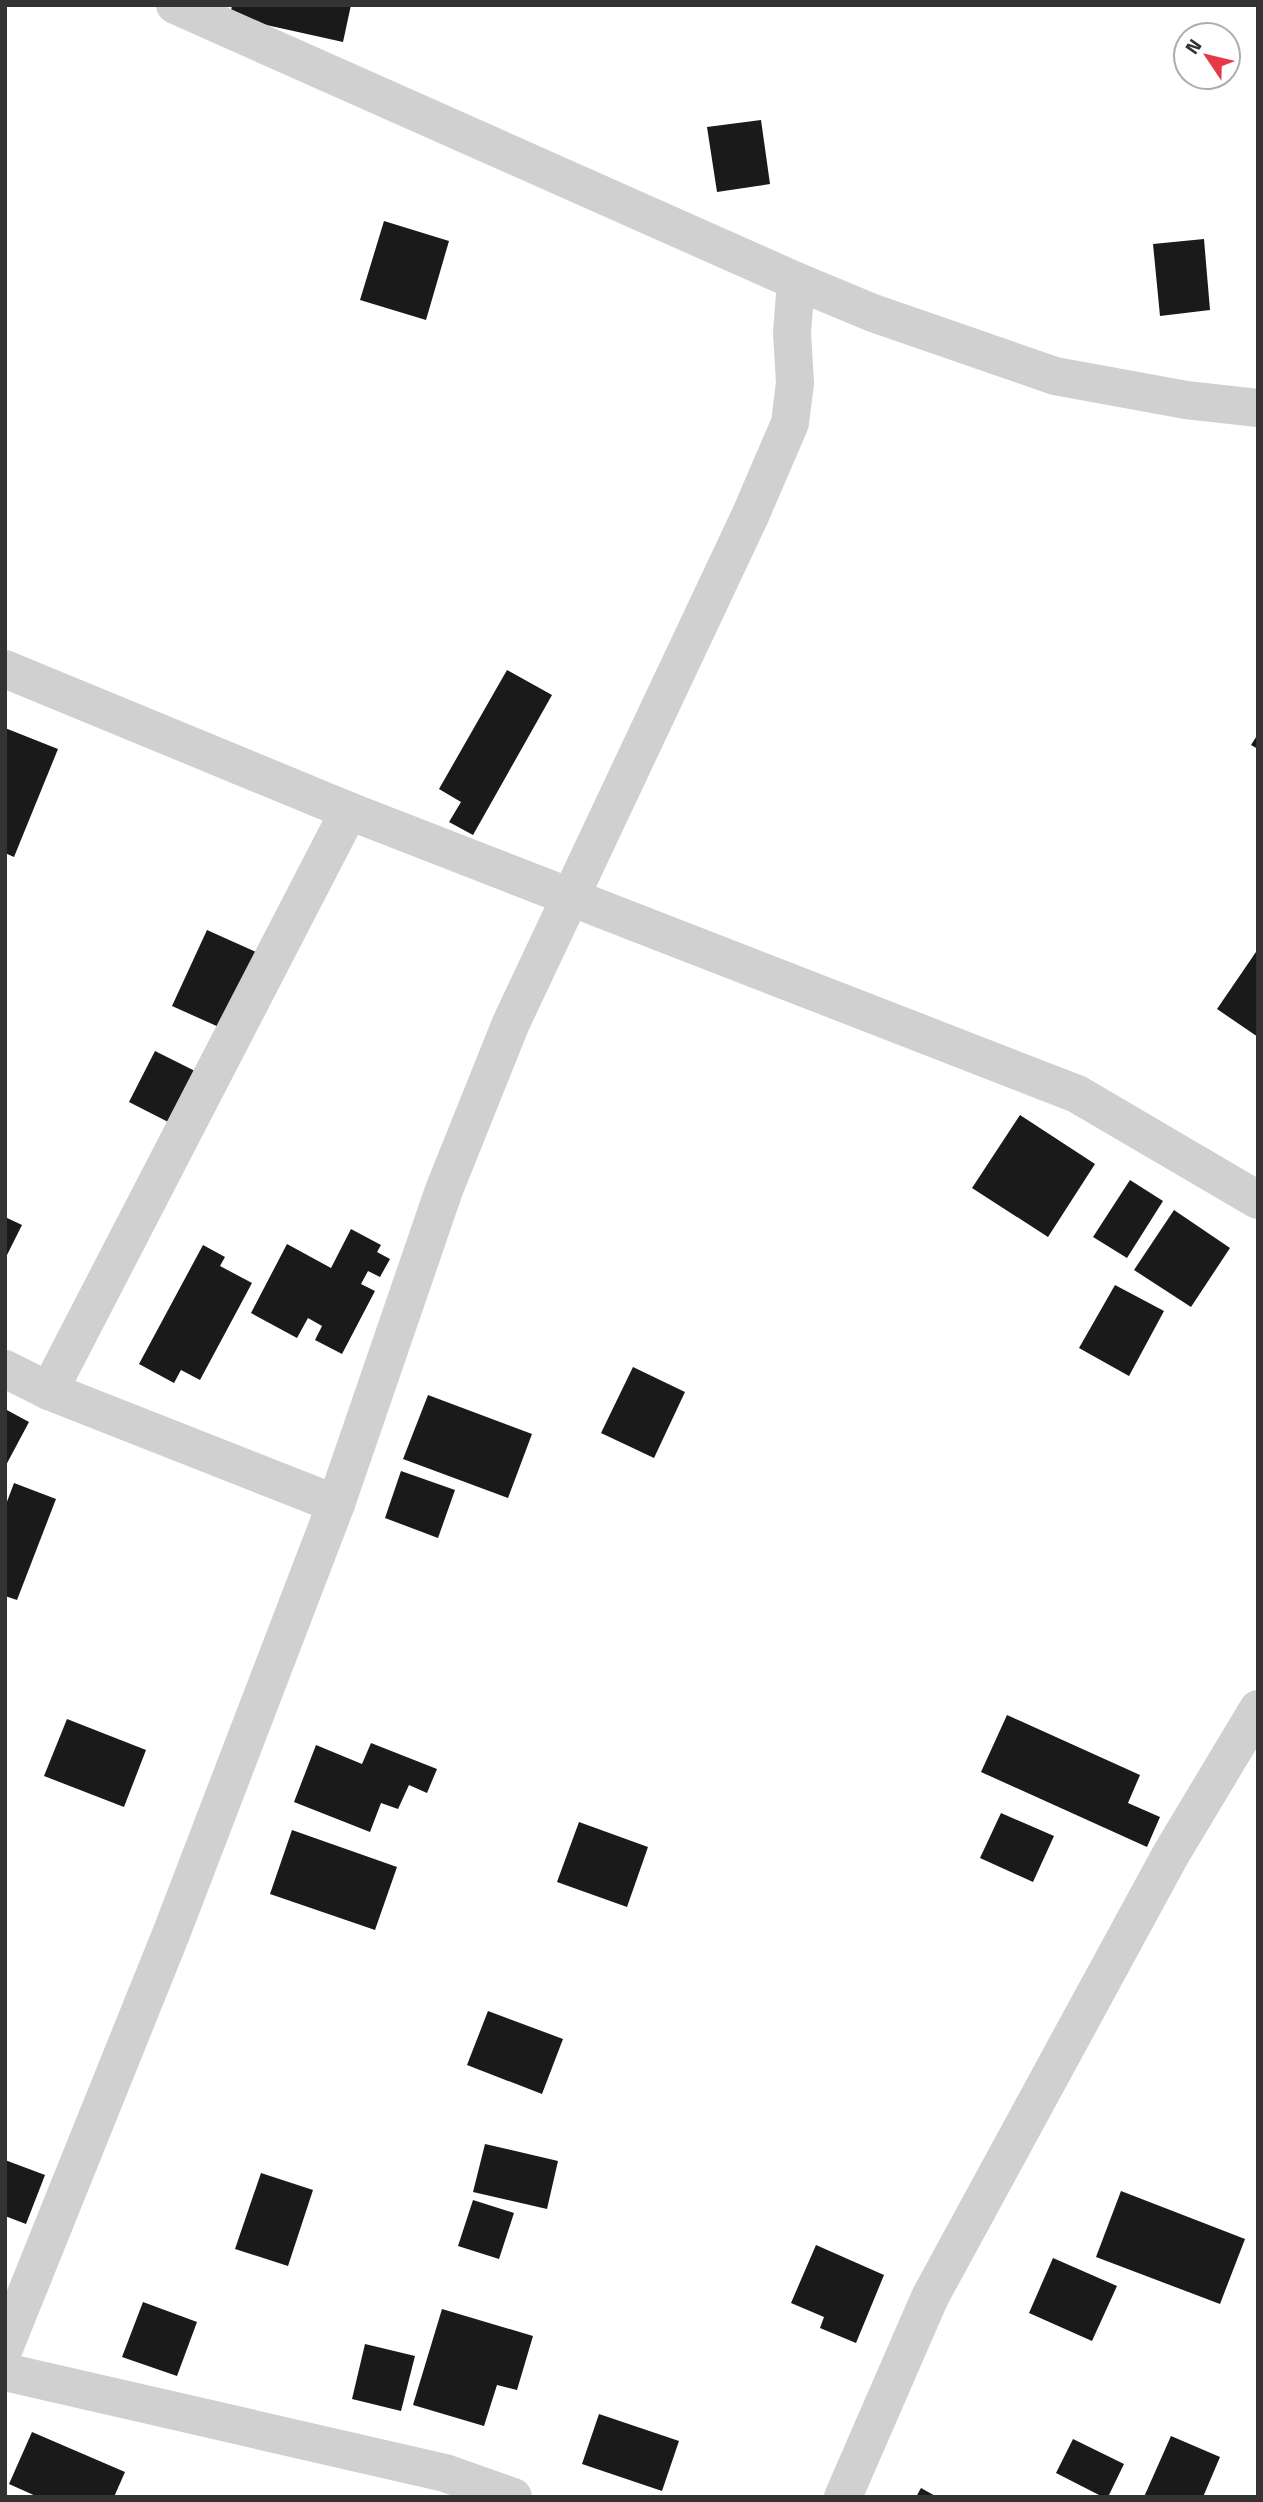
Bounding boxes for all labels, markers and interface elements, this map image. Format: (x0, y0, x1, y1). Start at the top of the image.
north arrow (1172, 21, 1242, 91)
text: N (1177, 32, 1208, 60)

